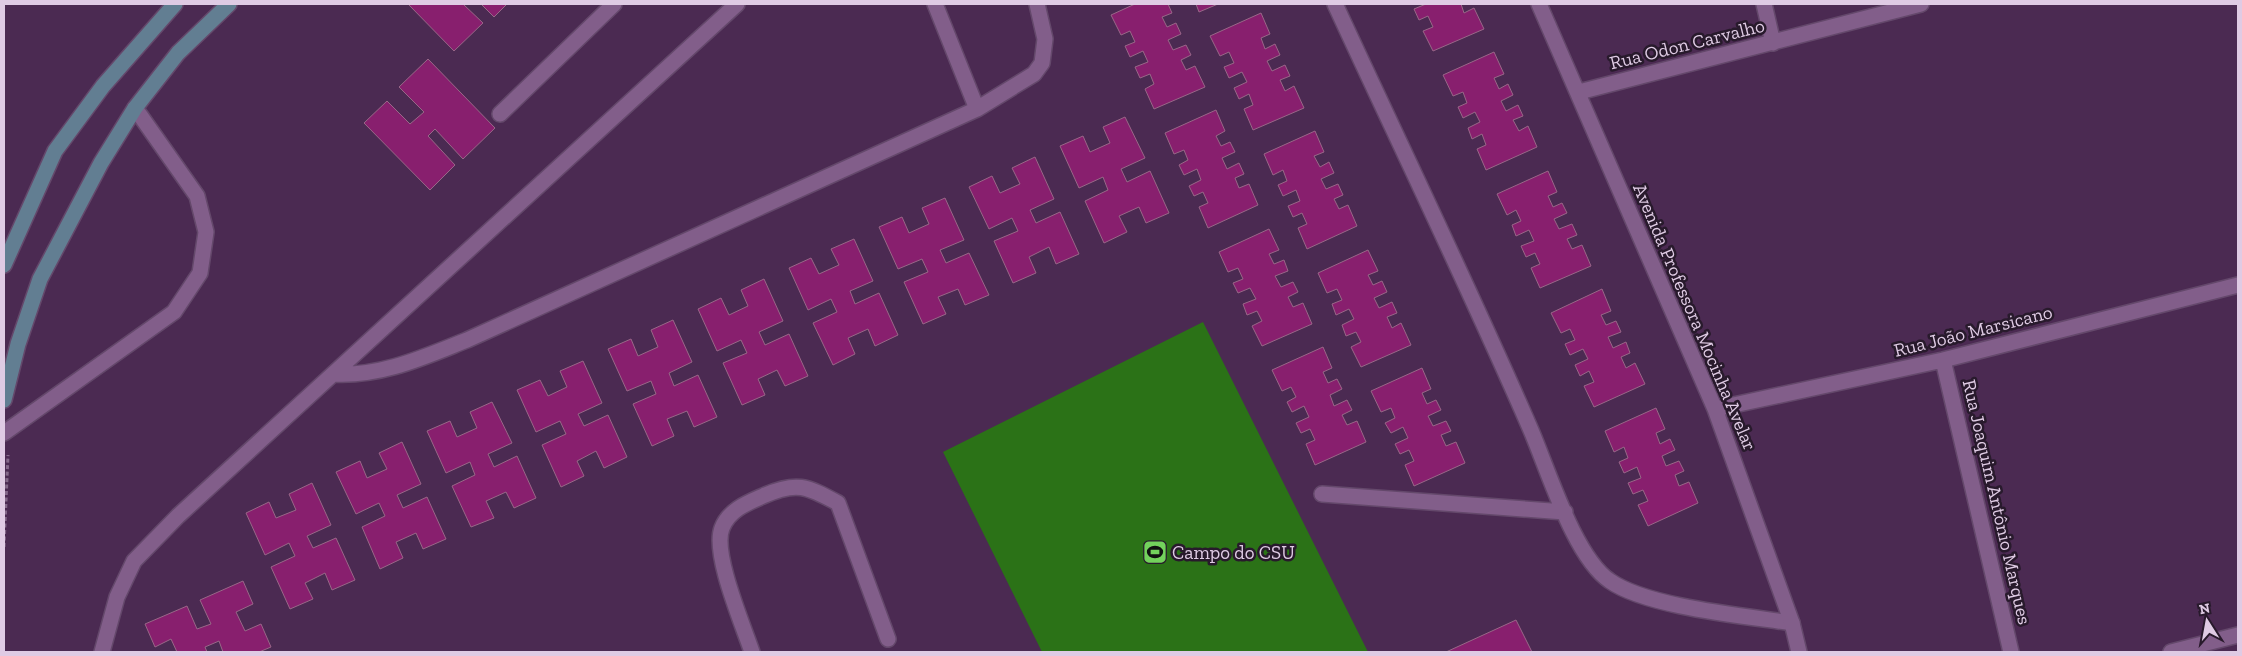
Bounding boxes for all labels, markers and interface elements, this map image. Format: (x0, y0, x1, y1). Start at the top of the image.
street label: Rua Odon Carvalho (1607, 14, 1767, 74)
street label: Avenida Professora Mocinha Avelar (1628, 180, 1762, 454)
street label: Rua João Marsicano (1891, 300, 2055, 362)
street label: Rua Joaquim Antônio Marques (1958, 377, 2036, 627)
sports icon: Campo do CSU (1142, 539, 1168, 565)
place label: Campo do CSU (1172, 541, 1295, 564)
north arrow (2182, 596, 2232, 646)
text: N (2198, 599, 2212, 618)

